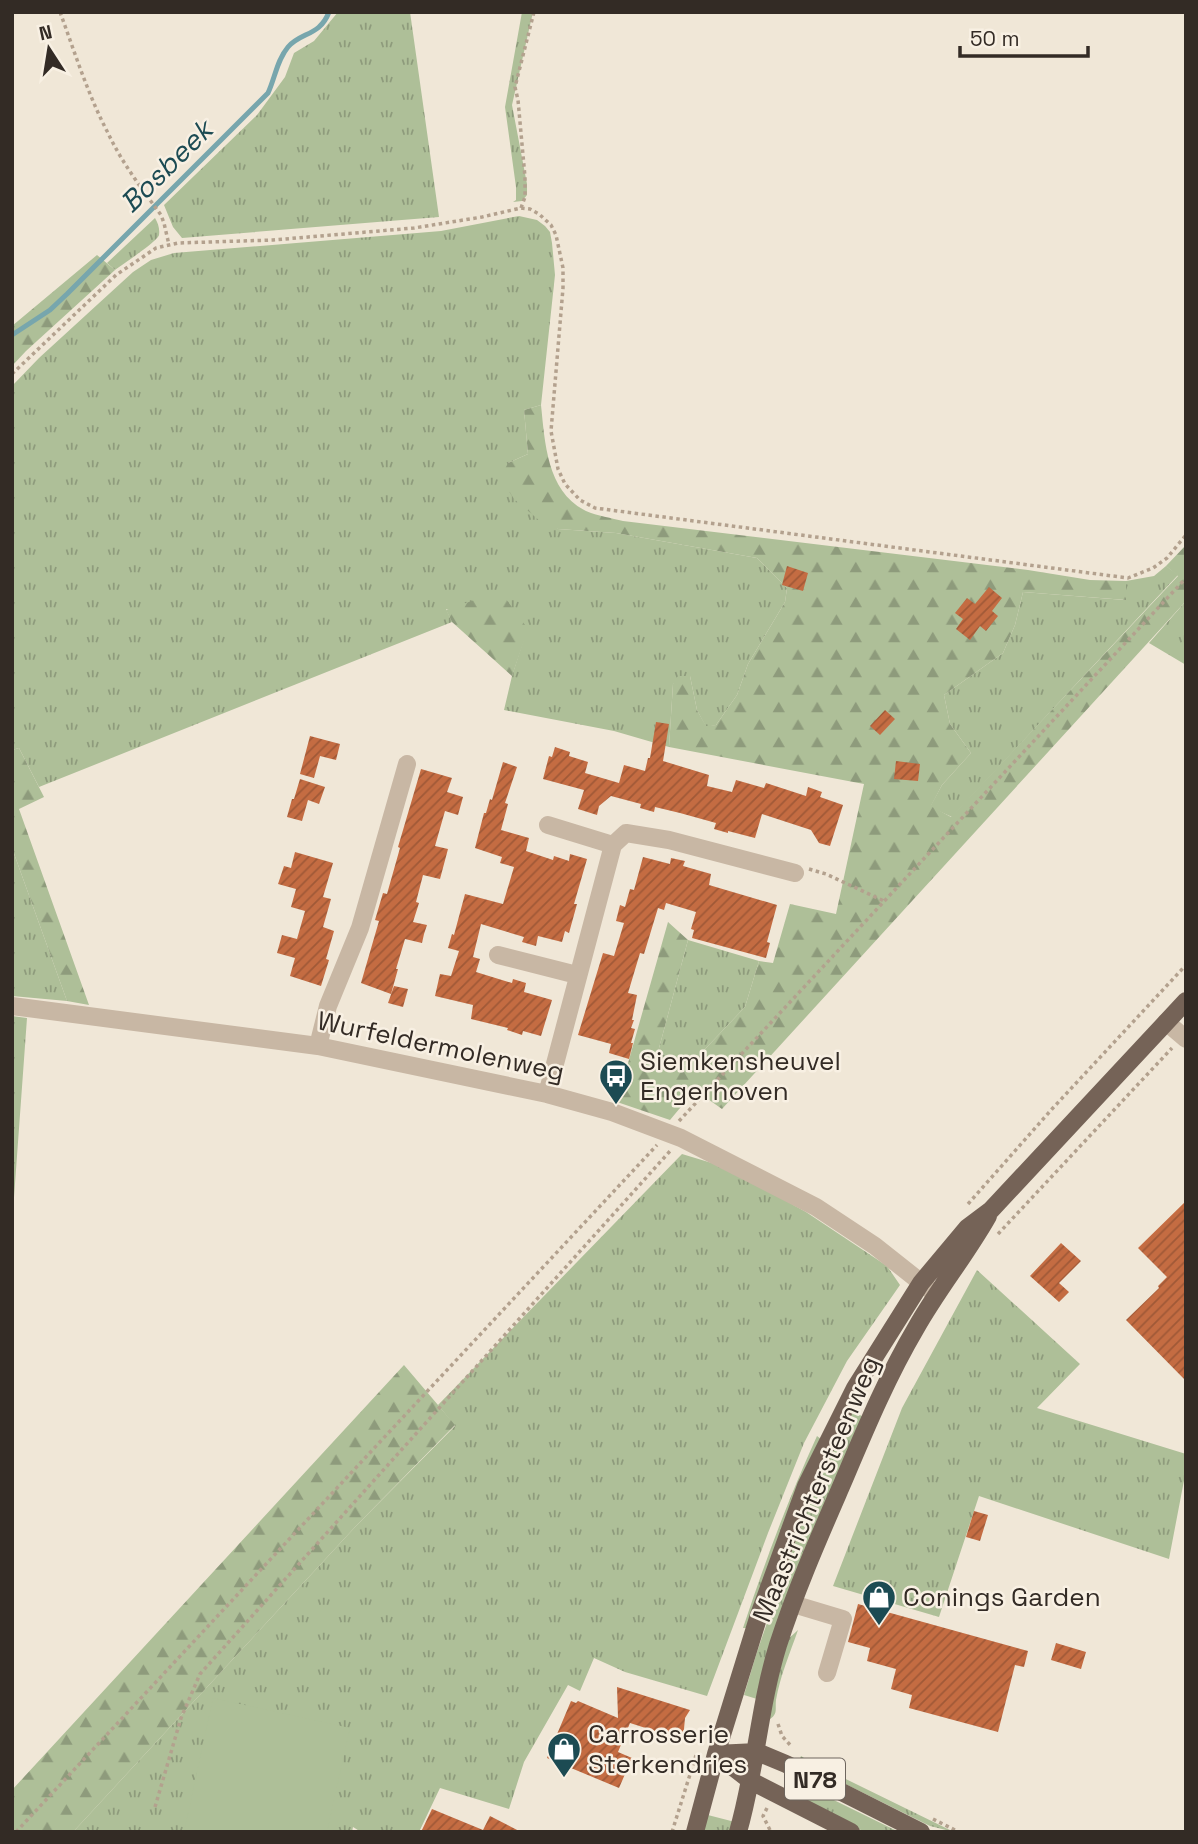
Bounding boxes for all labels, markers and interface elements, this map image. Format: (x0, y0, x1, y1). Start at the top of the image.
north arrow (14, 14, 84, 84)
scale bar (960, 14, 1088, 58)
text: N (37, 19, 54, 46)
text: 50 m (970, 25, 1020, 52)
water label: Bosbeek (112, 110, 222, 220)
street label: Wurfeldermolenweg (314, 1003, 568, 1089)
place label: Siemkensheuvel Engerhoven (640, 1044, 841, 1108)
bus stop icon: Siemkensheuvel Engerhoven (597, 1057, 635, 1106)
street label: Maastrichtersteenweg (745, 1351, 887, 1627)
shop icon: Conings Garden (860, 1578, 898, 1627)
place label: Conings Garden (903, 1580, 1101, 1614)
place label: Carrosserie Sterkendries (588, 1717, 747, 1781)
shop icon: Carrosserie Sterkendries (545, 1730, 583, 1779)
road number: N78 (785, 1758, 845, 1800)

